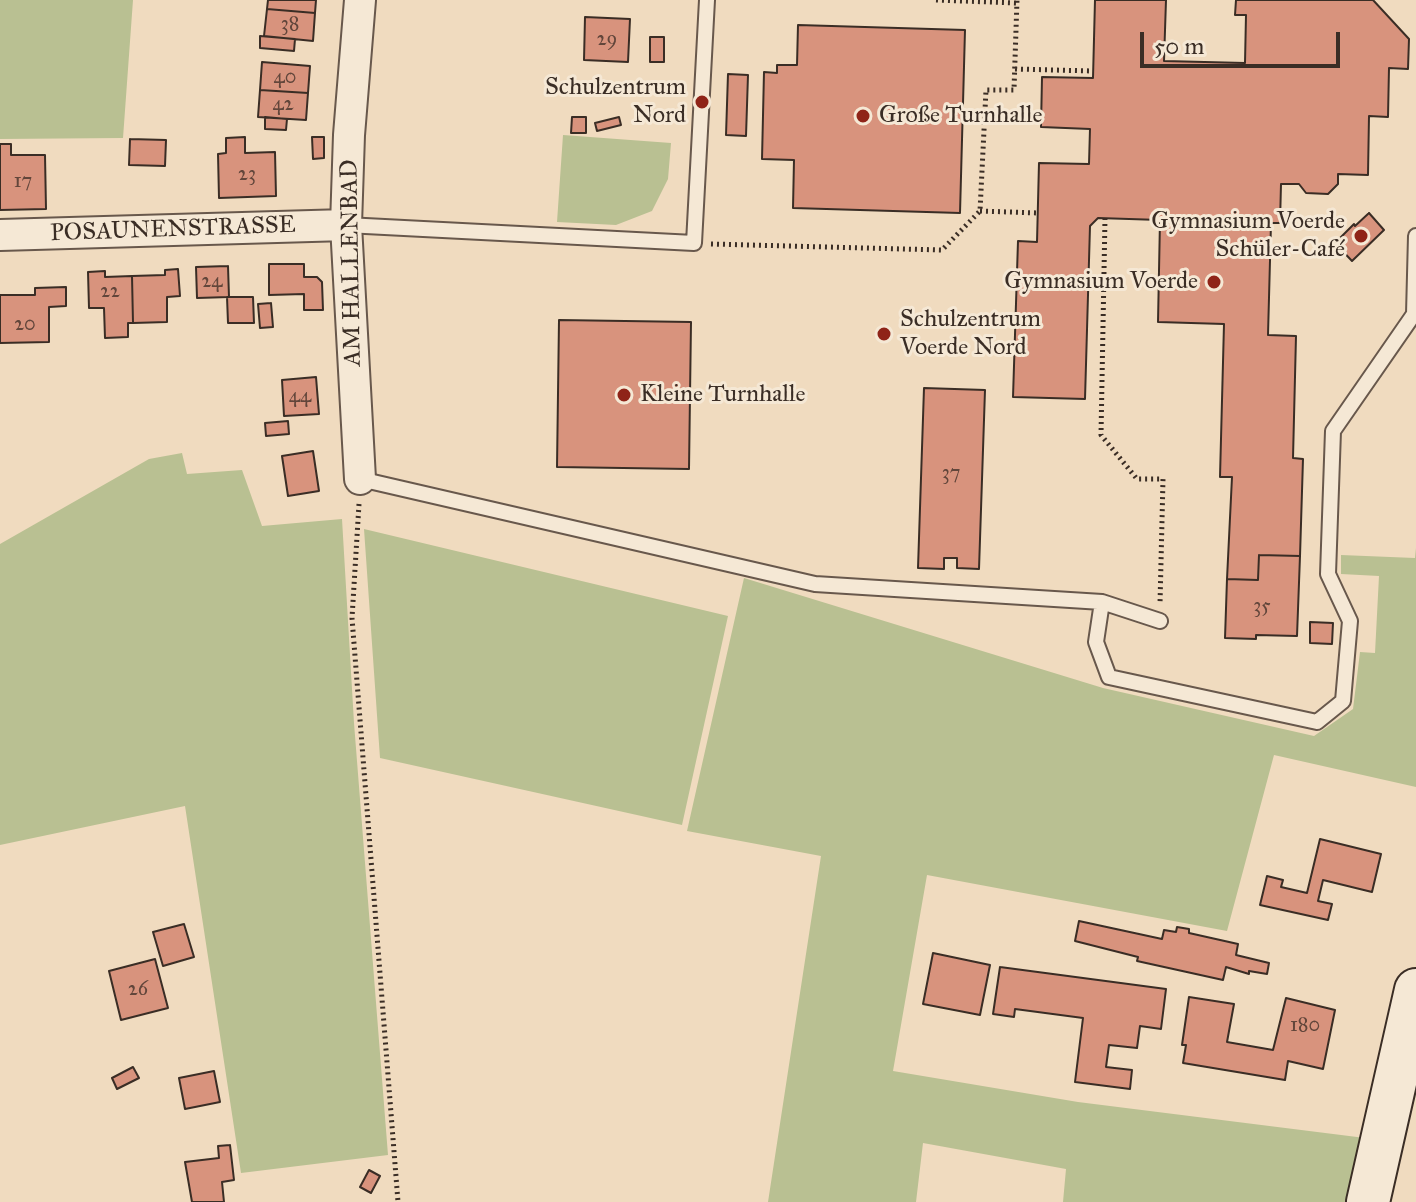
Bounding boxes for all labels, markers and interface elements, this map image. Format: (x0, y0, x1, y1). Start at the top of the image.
house number: 38 (281, 13, 299, 37)
scale bar (1144, 16, 1344, 66)
house number: 29 (597, 28, 617, 52)
text: 50 m (1154, 31, 1204, 61)
house number: 40 (274, 66, 296, 90)
place label: Schulzentrum Nord (545, 74, 686, 130)
house number: 42 (272, 93, 294, 117)
marker: Schulzentrum Nord (693, 93, 711, 111)
place label: Große Turnhalle (879, 102, 1042, 130)
marker: Große Turnhalle (854, 107, 872, 125)
street label: AM HALLENBAD (336, 159, 368, 367)
house number: 23 (238, 163, 256, 187)
house number: 17 (14, 170, 32, 194)
place label: Gymnasium Voerde Schüler-Café (1151, 208, 1345, 264)
street label: POSAUNENSTRASSE (50, 211, 296, 249)
marker: Gymnasium Voerde Schüler-Café (1352, 227, 1370, 245)
place label: Gymnasium Voerde (1004, 268, 1198, 296)
house number: 24 (201, 270, 223, 294)
marker: Gymnasium Voerde (1205, 273, 1223, 291)
house number: 22 (100, 280, 120, 304)
place label: Schulzentrum Voerde Nord (900, 306, 1041, 362)
house number: 20 (14, 313, 36, 337)
marker: Schulzentrum Voerde Nord (875, 325, 893, 343)
place label: Kleine Turnhalle (640, 381, 805, 409)
house number: 44 (289, 385, 311, 409)
marker: Kleine Turnhalle (615, 386, 633, 404)
house number: 37 (942, 462, 960, 486)
house number: 35 (1253, 595, 1271, 619)
house number: 26 (128, 978, 148, 1002)
house number: 180 (1290, 1014, 1320, 1038)

